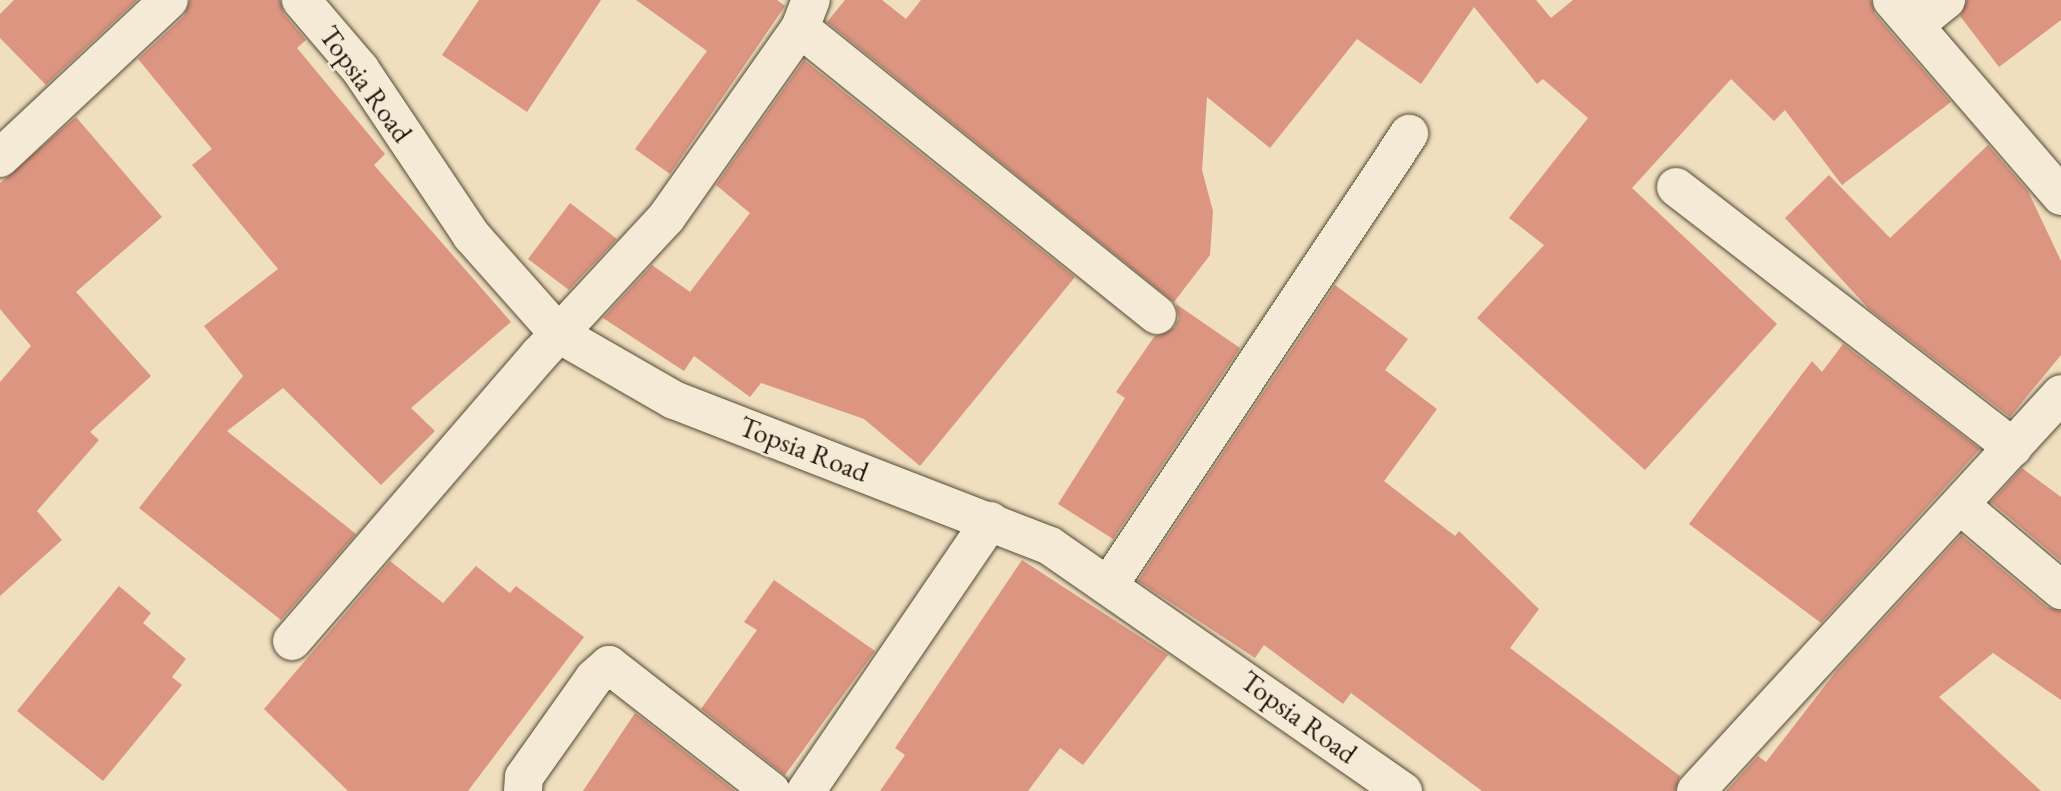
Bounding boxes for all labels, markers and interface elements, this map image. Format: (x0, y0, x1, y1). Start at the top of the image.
street label: Topsia Road (313, 19, 419, 149)
street label: Topsia Road (735, 409, 873, 489)
street label: Topsia Road (1234, 664, 1364, 770)

